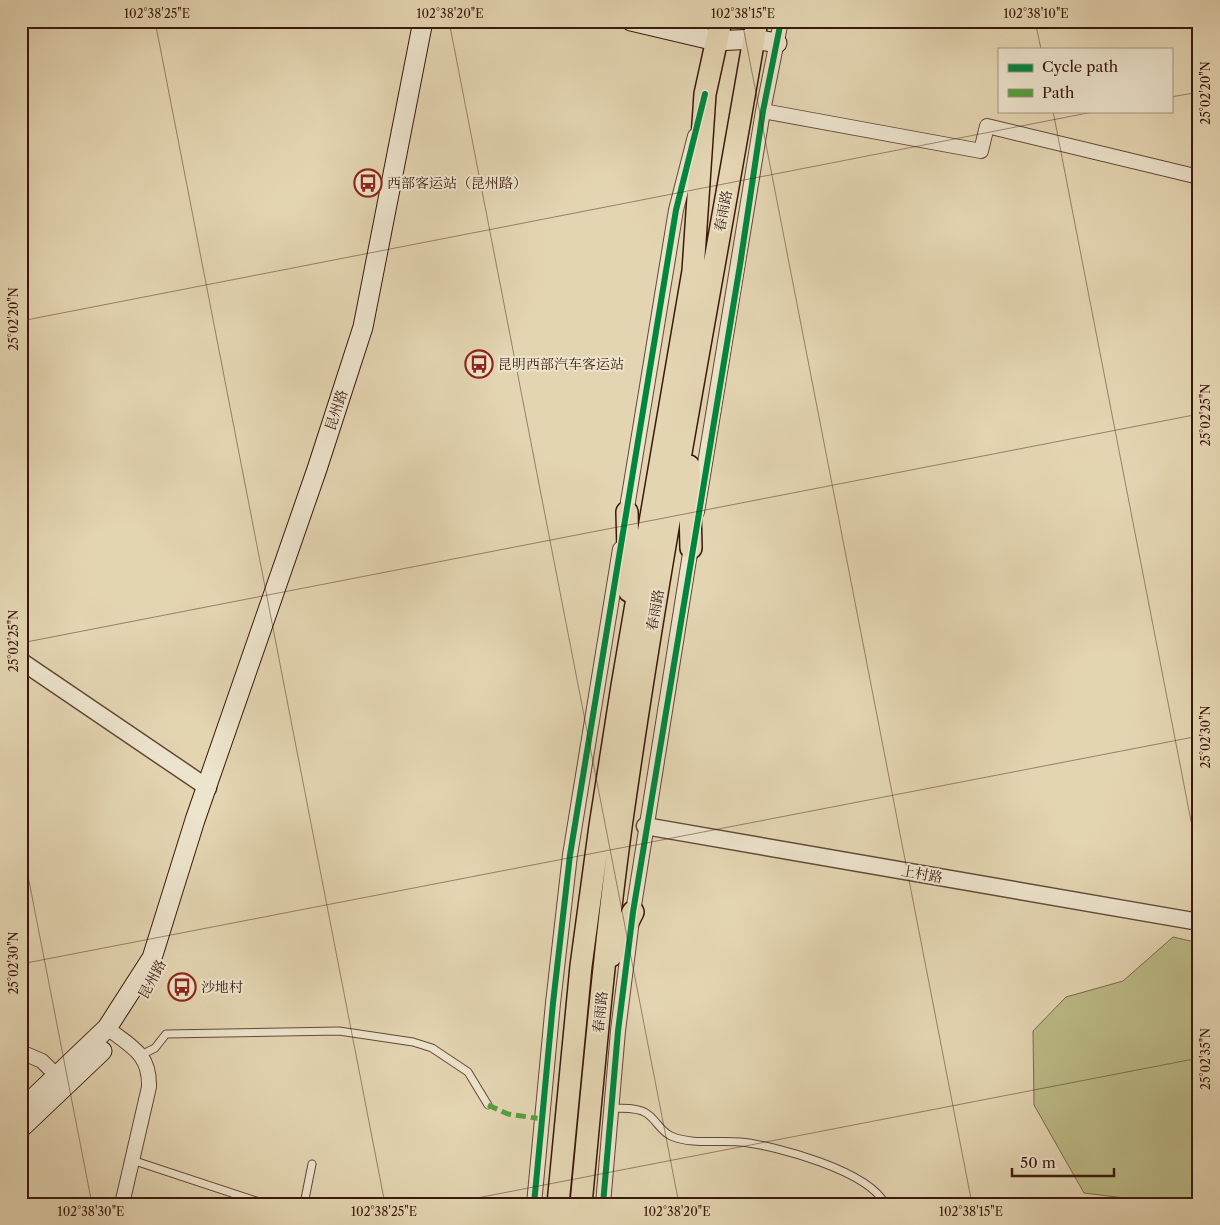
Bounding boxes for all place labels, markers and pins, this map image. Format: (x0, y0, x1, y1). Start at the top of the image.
bus stop icon: 西部客运站（昆州路） (353, 168, 383, 198)
place label: 西部客运站（昆州路） (387, 174, 527, 192)
bus stop icon: 昆明西部汽车客运站 (464, 349, 494, 379)
place label: 昆明西部汽车客运站 (498, 355, 624, 373)
bus stop icon: 沙地村 (167, 972, 197, 1002)
place label: 沙地村 (201, 978, 243, 996)

